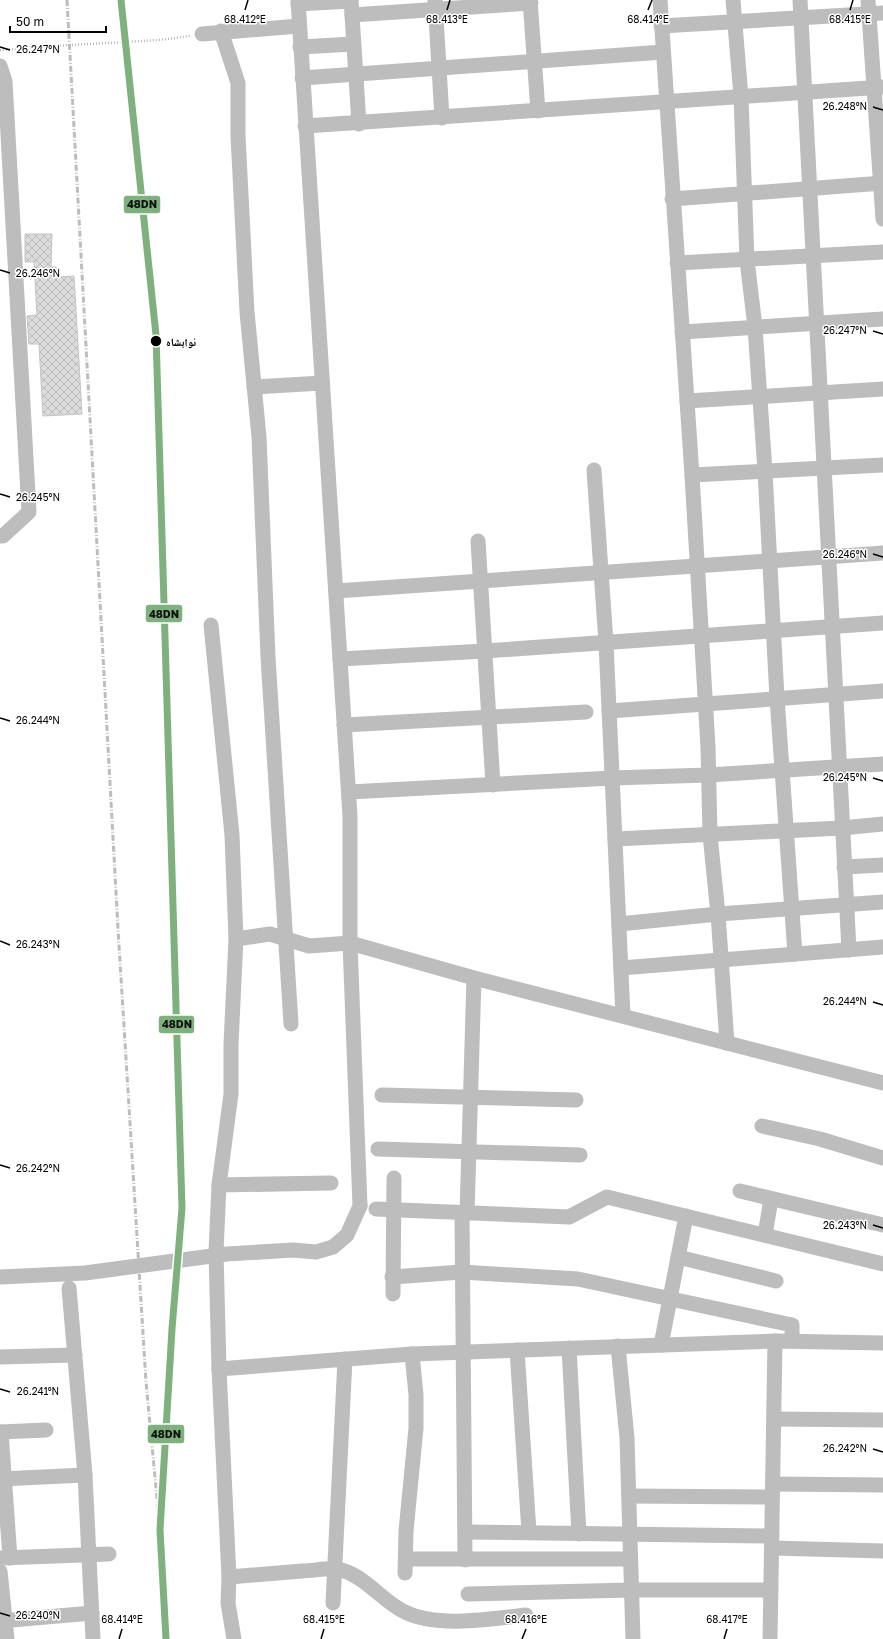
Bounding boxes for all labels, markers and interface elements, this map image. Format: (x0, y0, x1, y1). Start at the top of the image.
scale bar (10, 8, 106, 34)
text: 68.412°E (224, 13, 266, 25)
text: 68.413°E (426, 13, 468, 25)
text: 68.414°E (627, 13, 669, 25)
text: 68.415°E (829, 13, 871, 25)
text: 50 m (16, 14, 44, 29)
text: 26.247°N (16, 43, 60, 55)
text: 26.248°N (823, 100, 867, 112)
line badge: 48DN (123, 195, 161, 214)
text: 48DN (127, 197, 157, 210)
text: 26.246°N (16, 267, 60, 279)
text: 26.247°N (823, 324, 867, 336)
marker: نوابشاہ (149, 334, 163, 348)
place label: نوابشاہ (166, 335, 196, 349)
text: 26.245°N (16, 491, 60, 503)
text: 26.246°N (823, 548, 867, 560)
line badge: 48DN (145, 604, 183, 623)
text: 48DN (149, 607, 179, 620)
text: 26.244°N (16, 714, 60, 726)
text: 26.245°N (823, 771, 867, 783)
text: 26.243°N (16, 938, 60, 950)
text: 26.244°N (823, 995, 867, 1007)
line badge: 48DN (158, 1015, 195, 1034)
text: 48DN (162, 1017, 192, 1030)
text: 26.242°N (16, 1162, 60, 1174)
text: 26.243°N (823, 1219, 867, 1231)
text: 26.241°N (17, 1385, 59, 1397)
line badge: 48DN (147, 1424, 185, 1444)
text: 48DN (151, 1427, 181, 1440)
text: 26.242°N (823, 1442, 867, 1454)
text: 26.240°N (16, 1609, 60, 1621)
text: 68.414°E (101, 1613, 143, 1625)
text: 68.415°E (303, 1613, 345, 1625)
text: 68.416°E (505, 1613, 547, 1625)
text: 68.417°E (706, 1613, 748, 1625)

